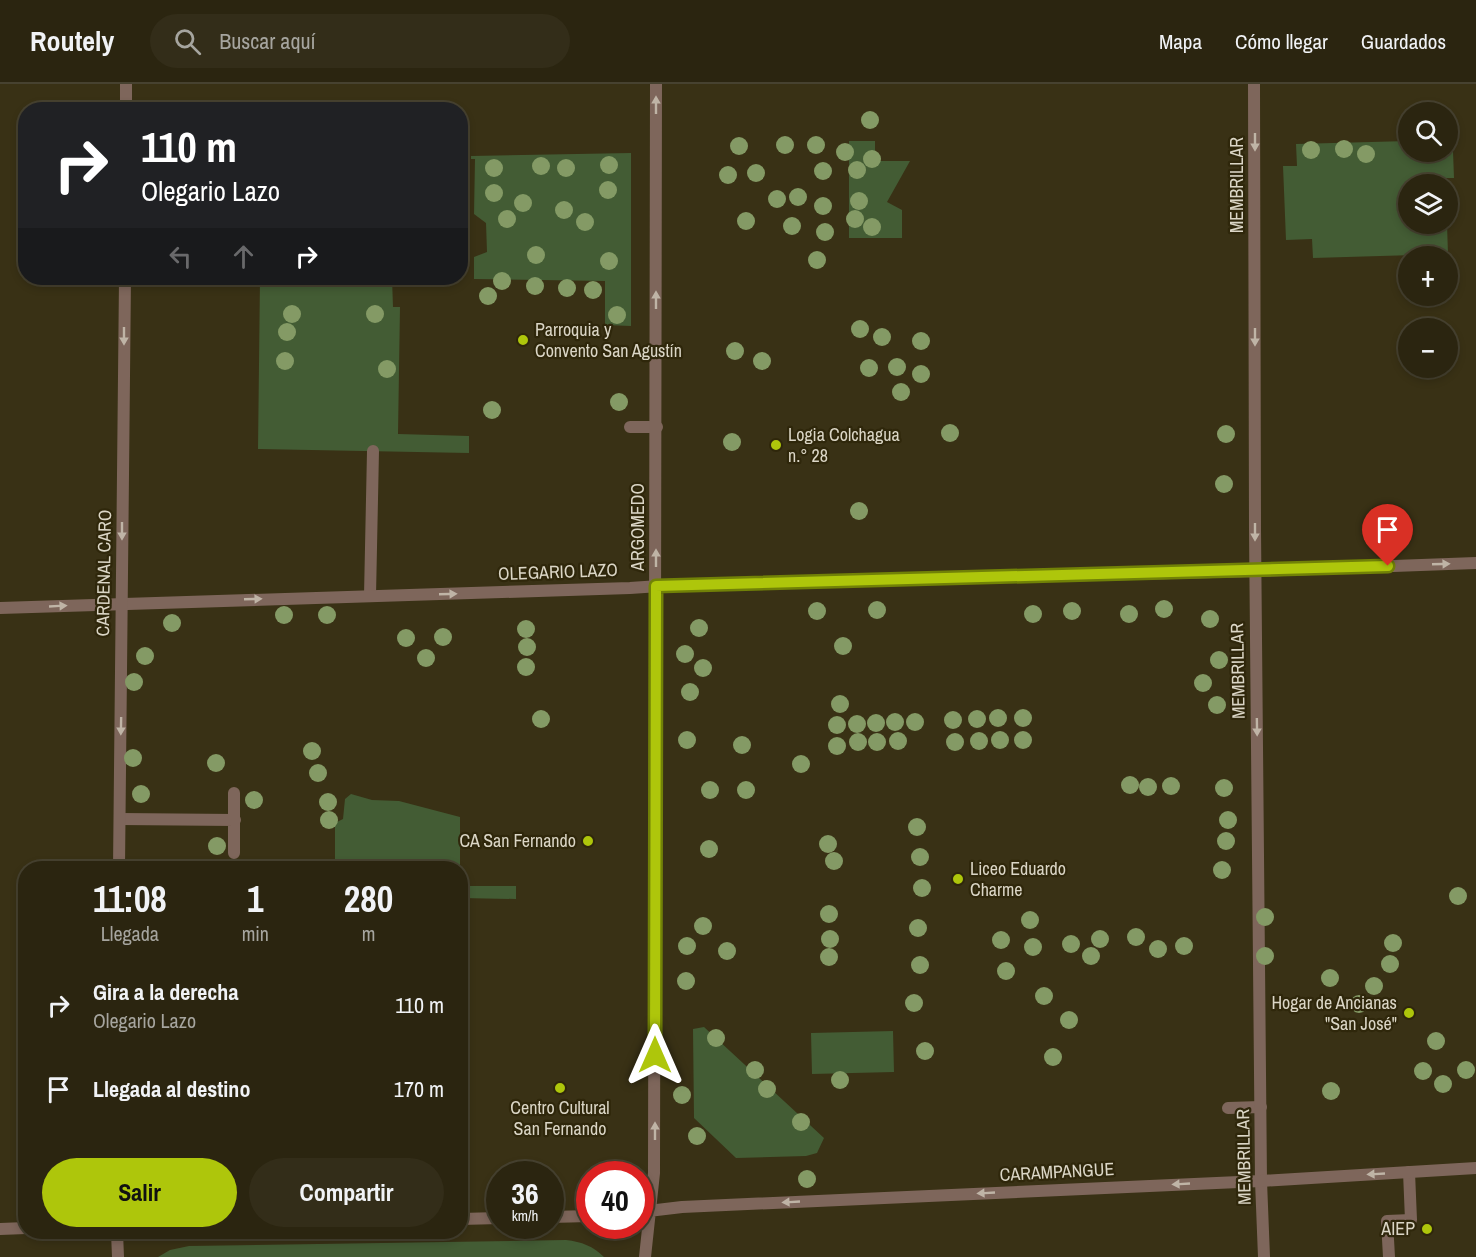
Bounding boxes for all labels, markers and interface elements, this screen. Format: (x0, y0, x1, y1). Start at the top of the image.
search box (150, 14, 570, 68)
text: Routely (30, 22, 114, 60)
icon: search (171, 25, 204, 58)
text: Buscar aquí (219, 26, 315, 56)
text: Mapa (1159, 27, 1202, 56)
text: Cómo llegar (1235, 27, 1328, 56)
text: Guardados (1361, 27, 1446, 56)
one-way arrow (651, 96, 661, 115)
map controls (1398, 102, 1458, 378)
button: search (1398, 102, 1458, 162)
text: 110 m (141, 119, 237, 175)
icon: right (42, 126, 120, 204)
one-way arrow (1250, 133, 1260, 152)
street label: MEMBRILLAR (1224, 137, 1249, 233)
text: Olegario Lazo (141, 173, 280, 209)
button: layers (1398, 174, 1458, 234)
icon: left (164, 240, 197, 273)
icon: ahead (227, 240, 260, 273)
icon: right (290, 240, 323, 273)
button: + (1398, 246, 1458, 306)
one-way arrow (651, 291, 661, 310)
place label: Parroquia y Convento San Agustín (535, 317, 682, 363)
button: − (1398, 318, 1458, 378)
one-way arrow (119, 326, 129, 345)
one-way arrow (1250, 328, 1260, 347)
marker: Parroquia y Convento San Agustín (516, 333, 530, 347)
place label: Logia Colchagua n.° 28 (788, 422, 900, 468)
marker: Logia Colchagua n.° 28 (769, 438, 783, 452)
street label: ARGOMEDO (625, 483, 650, 572)
pin (1362, 504, 1413, 566)
street label: CARDENAL CARO (90, 509, 117, 636)
icon: arrive (1371, 513, 1404, 546)
one-way arrow (118, 521, 127, 540)
one-way arrow (1250, 523, 1260, 542)
one-way arrow (651, 549, 661, 568)
street label: OLEGARIO LAZO (498, 557, 618, 586)
one-way arrow (1431, 559, 1450, 569)
one-way arrow (439, 589, 458, 598)
one-way arrow (244, 595, 263, 604)
one-way arrow (49, 601, 68, 610)
street label: MEMBRILLAR (1224, 622, 1251, 719)
one-way arrow (116, 716, 125, 735)
one-way arrow (1252, 718, 1262, 737)
place label: CA San Fernando (459, 828, 576, 853)
marker: CA San Fernando (581, 834, 595, 848)
place label: Liceo Eduardo Charme (970, 856, 1066, 902)
marker: Liceo Eduardo Charme (951, 872, 965, 886)
text: 11:08 (93, 875, 167, 923)
text: 1 (247, 875, 264, 923)
text: 280 (344, 875, 393, 923)
text: Llegada (101, 920, 159, 947)
text: min (242, 920, 269, 947)
text: m (362, 920, 375, 947)
text: Gira a la derecha (93, 977, 238, 1007)
icon: right (42, 989, 75, 1022)
text: 110 m (395, 990, 444, 1020)
place label: Hogar de Ancianas "San José" (1271, 990, 1397, 1036)
marker: Hogar de Ancianas "San José" (1402, 1006, 1416, 1020)
text: Olegario Lazo (93, 1007, 196, 1034)
position arrow (623, 1023, 687, 1087)
icon: arrive (42, 1073, 75, 1106)
text: Llegada al destino (93, 1074, 250, 1104)
text: 170 m (394, 1074, 444, 1104)
marker: Centro Cultural San Fernando (553, 1081, 567, 1095)
place label: Centro Cultural San Fernando (510, 1095, 610, 1141)
street label: MEMBRILLAR (1230, 1108, 1257, 1205)
one-way arrow (650, 1122, 659, 1141)
street label: CARAMPANGUE (999, 1156, 1115, 1187)
button: Salir (42, 1158, 237, 1227)
button: Compartir (249, 1158, 444, 1227)
speed limit sign: 40 (576, 1161, 654, 1239)
one-way arrow (1366, 1169, 1385, 1178)
text: 36 (511, 1173, 539, 1213)
one-way arrow (1171, 1180, 1190, 1189)
one-way arrow (977, 1189, 996, 1198)
one-way arrow (782, 1197, 801, 1206)
text: km/h (512, 1205, 538, 1226)
place label: AIEP (1380, 1216, 1415, 1241)
marker: AIEP (1420, 1222, 1434, 1236)

